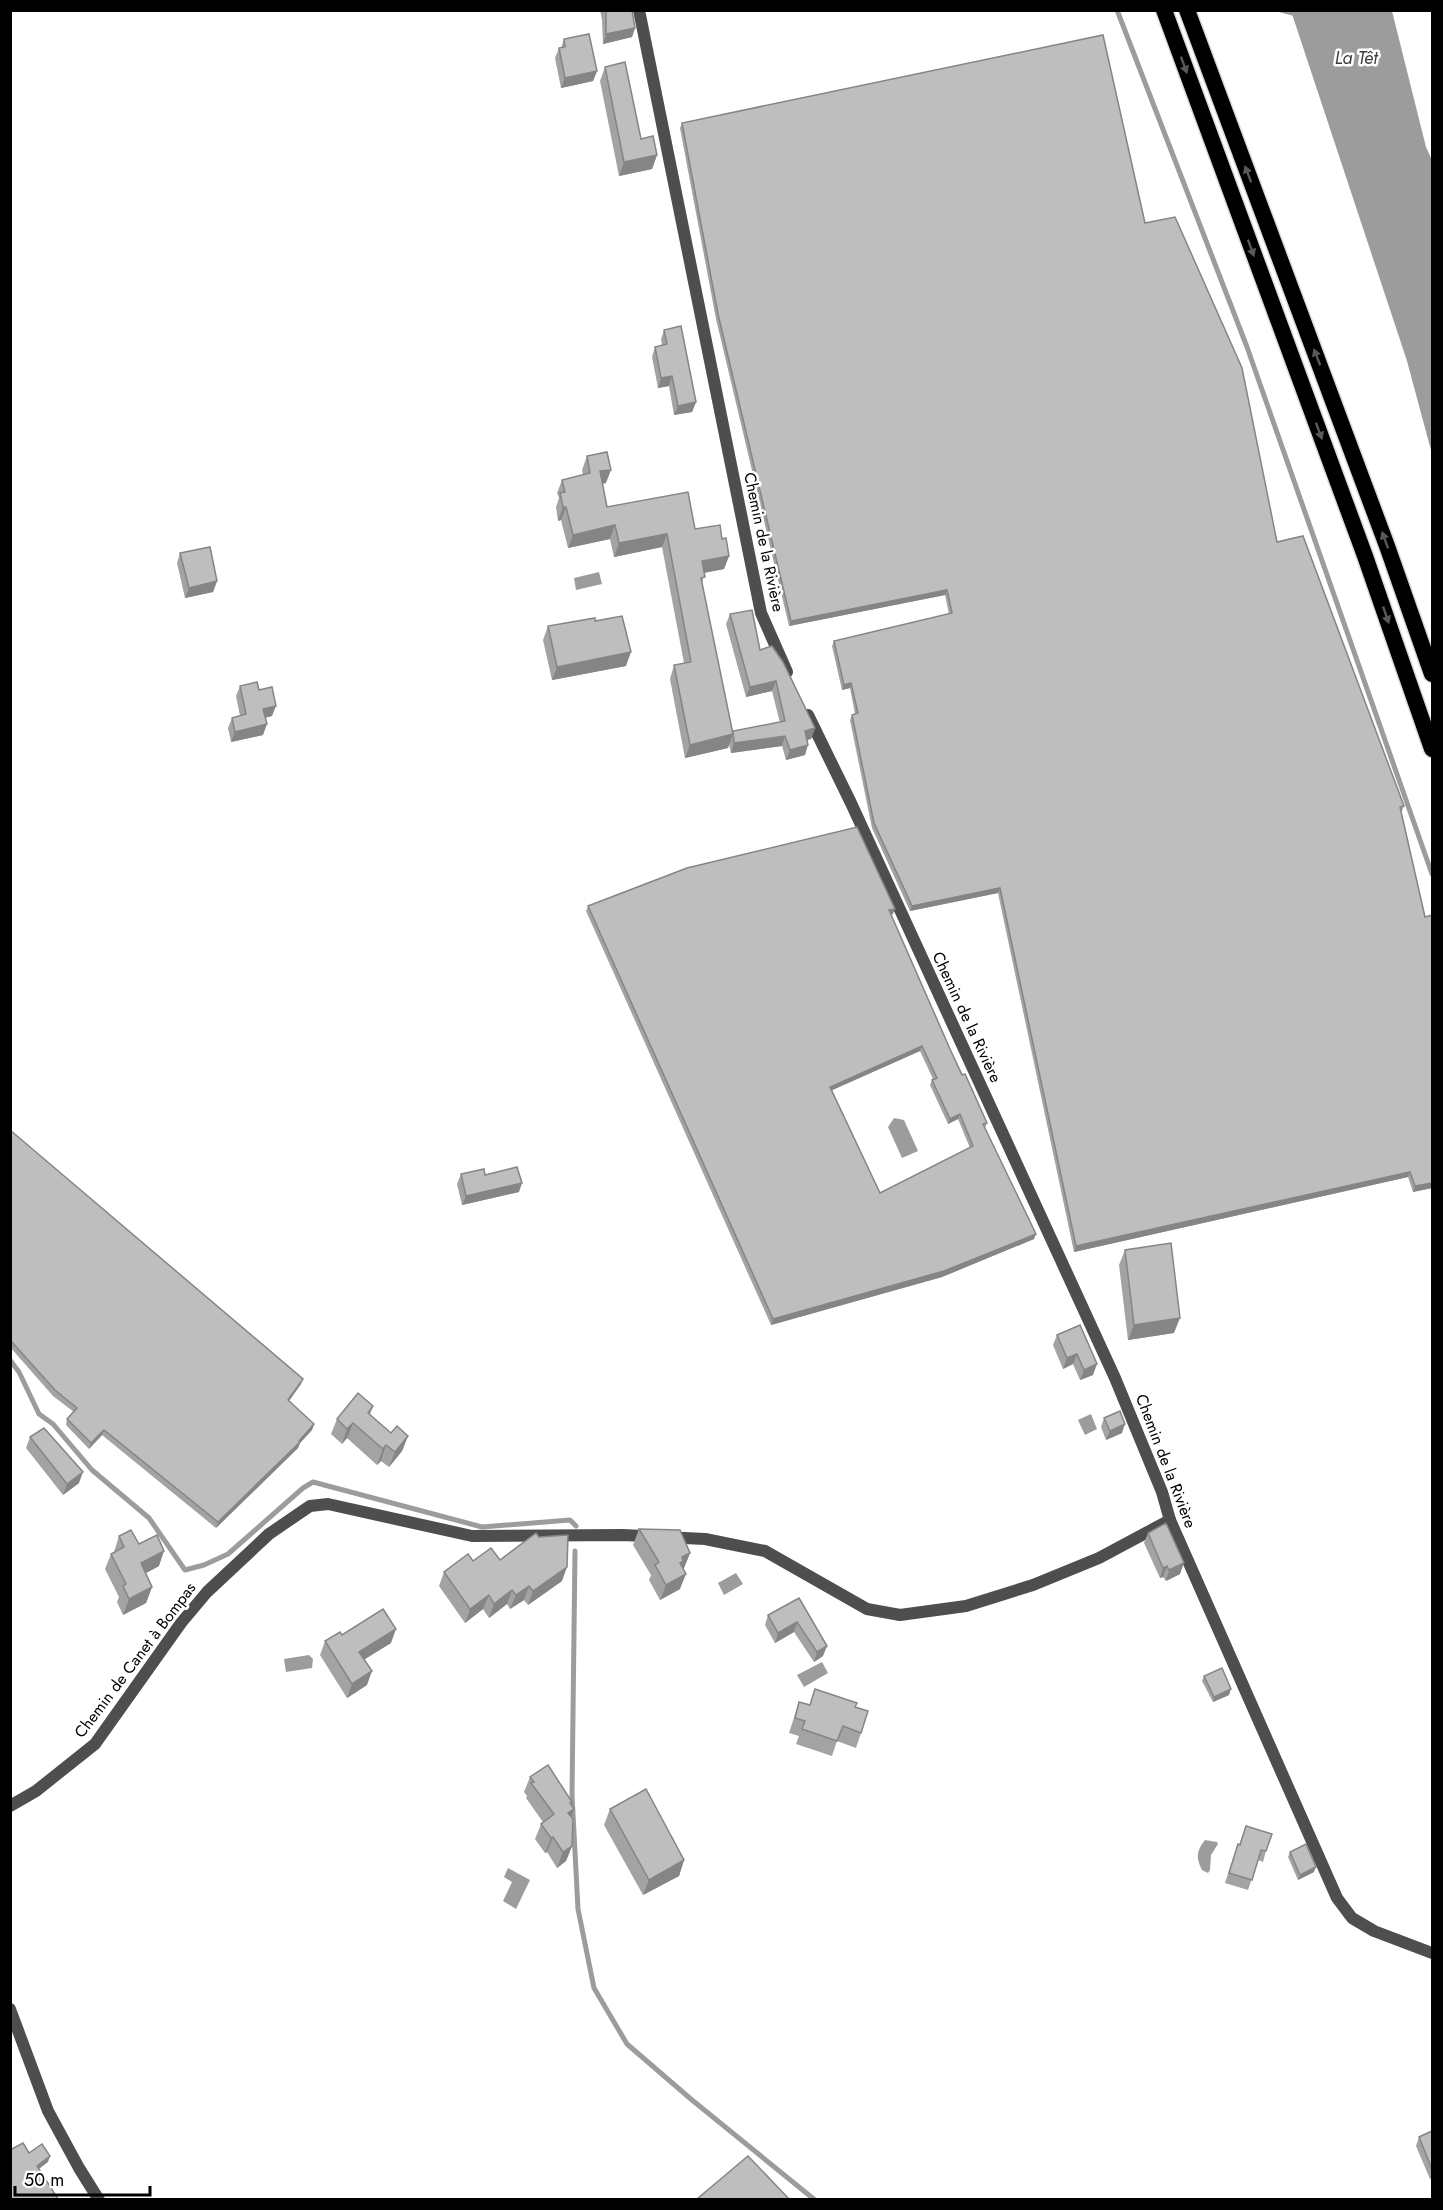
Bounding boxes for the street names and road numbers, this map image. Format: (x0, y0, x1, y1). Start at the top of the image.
street label: Chemin de la Rivière (738, 470, 790, 614)
street label: Chemin de la Rivière (927, 948, 1007, 1086)
street label: Chemin de la Rivière (1130, 1391, 1202, 1531)
street label: Chemin de Canet à Bompas (69, 1577, 201, 1743)

